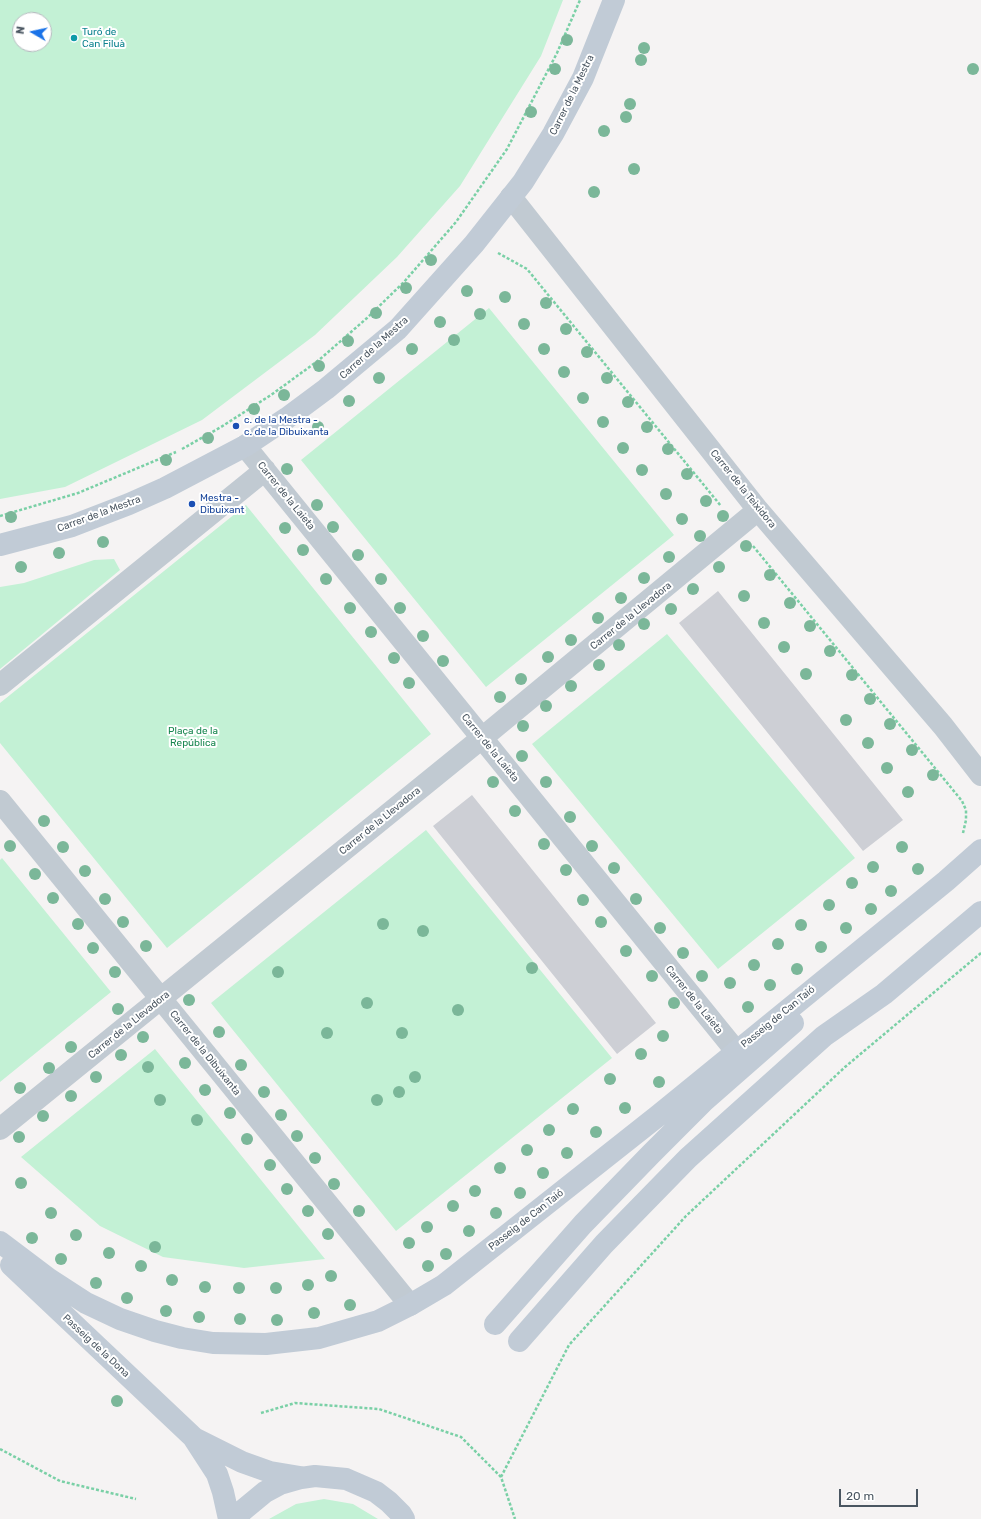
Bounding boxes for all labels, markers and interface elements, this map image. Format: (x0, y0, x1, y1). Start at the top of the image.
north arrow (12, 12, 52, 52)
text: N (14, 25, 28, 35)
place label: Turó de Can Filuà (82, 26, 125, 50)
marker: Turó de Can Filuà (69, 33, 79, 43)
street label: Carrer de la Mestra (547, 53, 597, 137)
street label: Carrer de la Mestra (337, 314, 411, 382)
place label: c. de la Mestra - c. de la Dibuixanta (244, 414, 329, 438)
marker: c. de la Mestra - c. de la Dibuixanta (231, 421, 241, 431)
street label: Carrer de la Teixidora (708, 447, 778, 531)
street label: Carrer de la Laieta (255, 459, 317, 533)
place label: Mestra - Dibuixant (200, 492, 244, 516)
street label: Carrer de la Mestra (56, 493, 142, 535)
marker: Mestra - Dibuixant (187, 499, 197, 509)
street label: Carrer de la Llevadora (588, 579, 674, 653)
street label: Carrer de la Laieta (459, 711, 521, 785)
park label: Plaça de la República (168, 725, 218, 748)
street label: Carrer de la Llevadora (337, 784, 423, 858)
street label: Carrer de la Laieta (663, 963, 725, 1037)
street label: Passeig de Can Taió (739, 983, 817, 1051)
street label: Carrer de la Llevadora (86, 988, 172, 1062)
street label: Carrer de la Dibuixanta (167, 1008, 243, 1098)
street label: Passeig de Can Taió (486, 1187, 566, 1253)
street label: Passeig de la Dona (60, 1312, 132, 1380)
scale bar (841, 1481, 920, 1507)
text: 20 m (846, 1489, 874, 1503)

